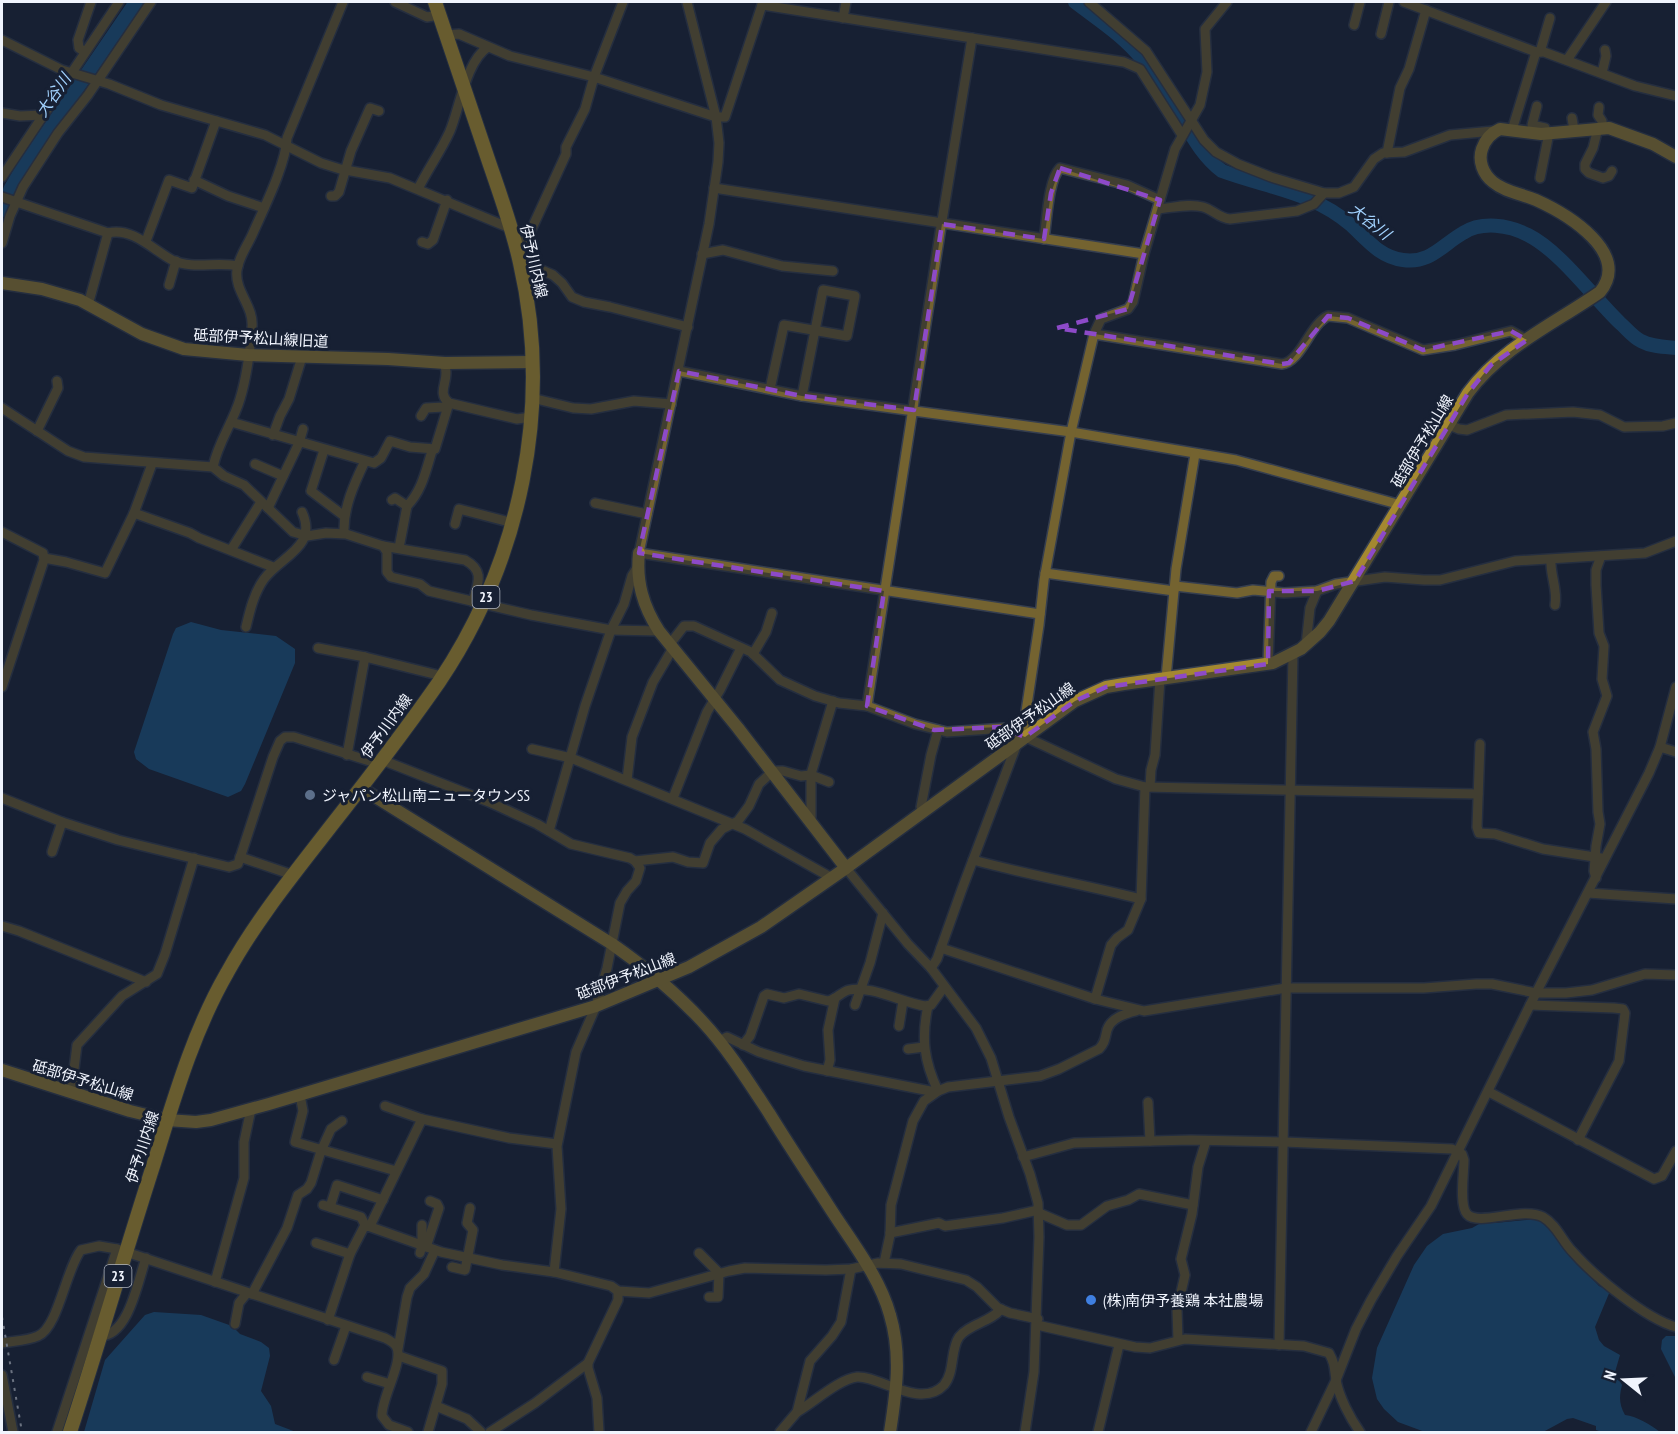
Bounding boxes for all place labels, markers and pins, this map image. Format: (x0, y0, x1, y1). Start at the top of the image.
place label: ジャパン松山南ニュータウンSS (322, 786, 530, 805)
marker: ジャパン松山南ニュータウンSS (303, 788, 317, 802)
place label: (株)南伊予養鶏 本社農場 (1103, 1291, 1263, 1310)
marker: (株)南伊予養鶏 本社農場 (1084, 1293, 1098, 1307)

